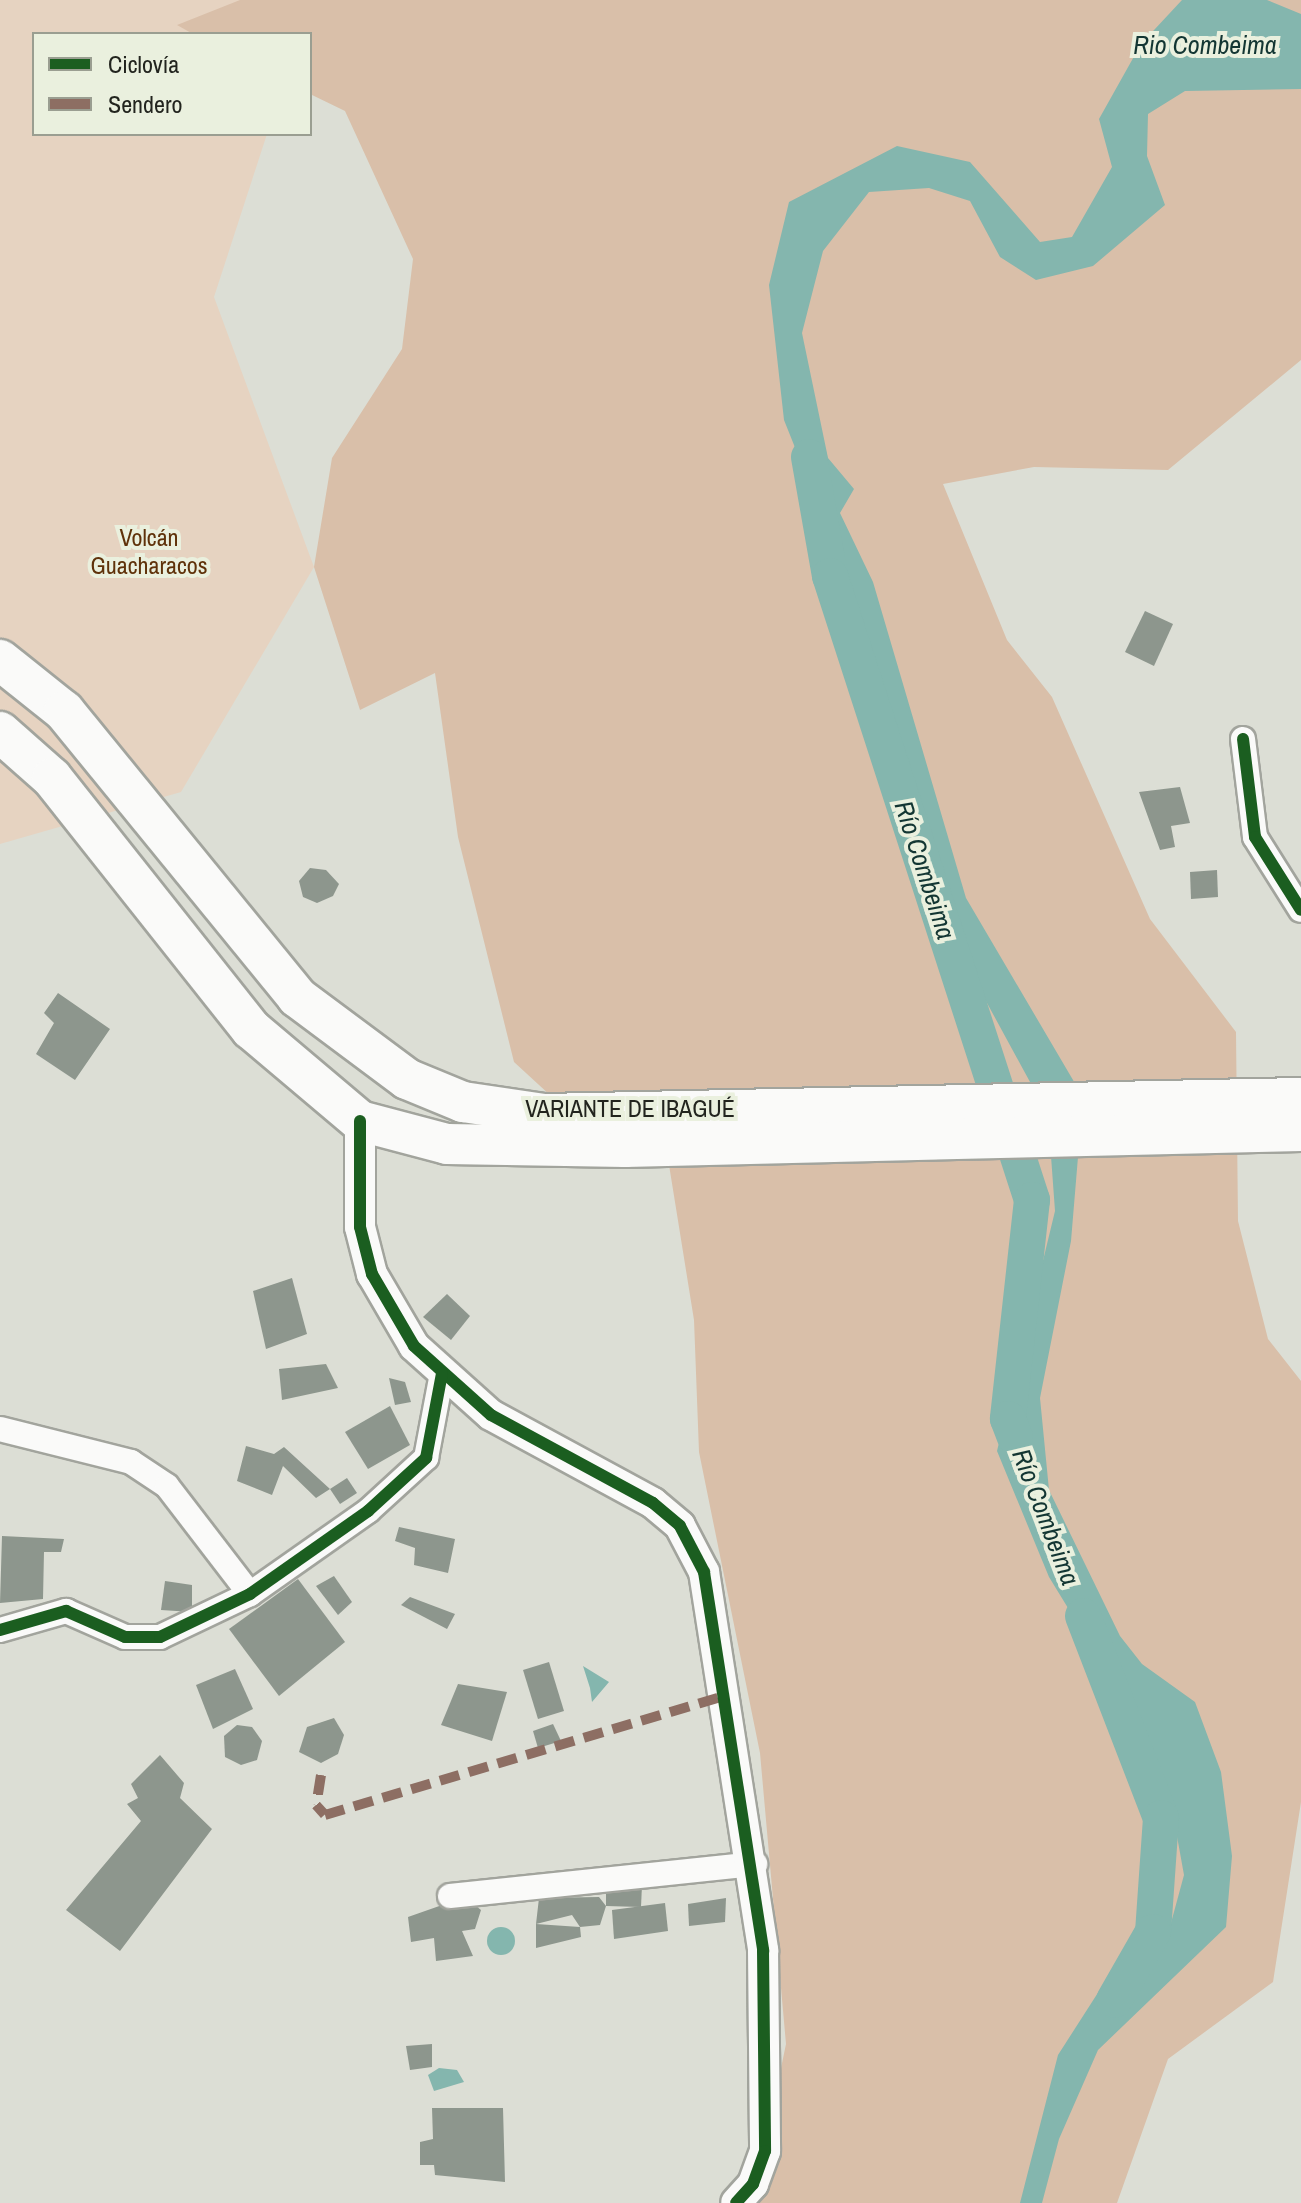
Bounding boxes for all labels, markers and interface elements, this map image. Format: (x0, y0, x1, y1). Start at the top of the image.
water label: Rio Combeima (1133, 29, 1277, 61)
legend (32, 32, 312, 136)
text: Ciclovía (108, 48, 179, 80)
text: Sendero (108, 88, 182, 120)
park label: Volcán Guacharacos (90, 524, 208, 580)
water label: Río Combeima (888, 797, 962, 943)
street label: VARIANTE DE IBAGUÉ (525, 1095, 735, 1123)
water label: Río Combeima (1006, 1444, 1086, 1590)

